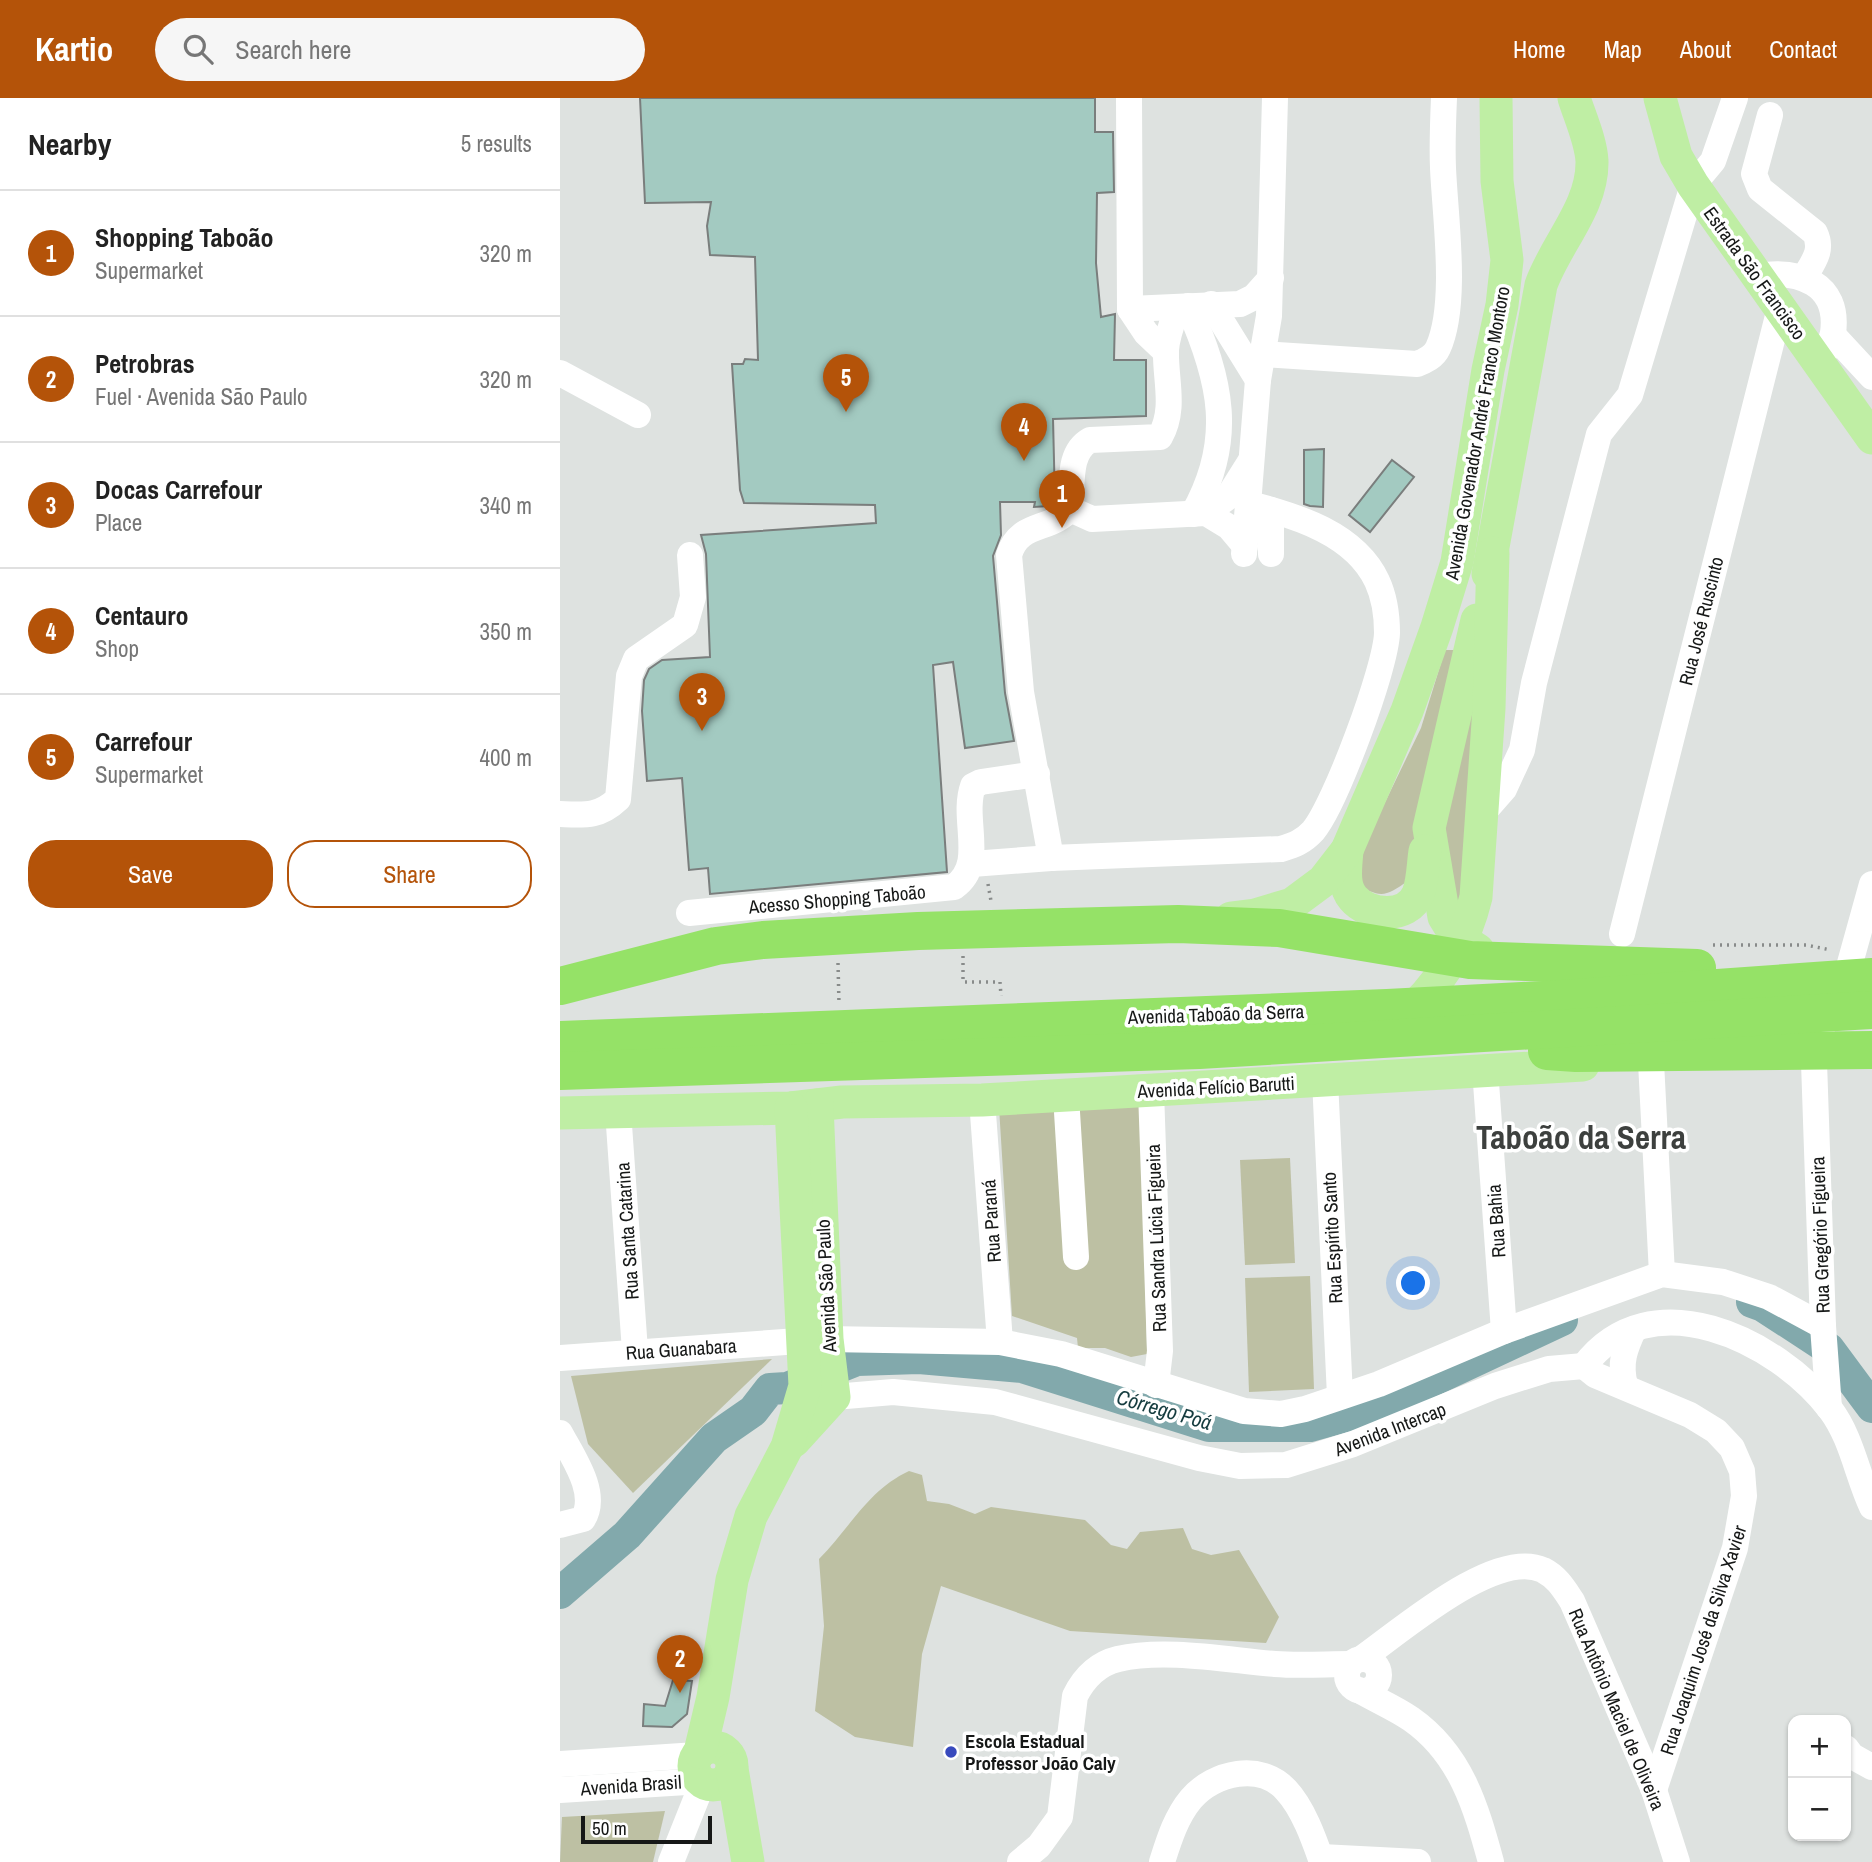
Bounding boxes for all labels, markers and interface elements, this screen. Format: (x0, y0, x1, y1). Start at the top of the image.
search box (155, 18, 645, 81)
text: Kartio (35, 27, 113, 71)
icon: search (179, 30, 217, 68)
text: Search here (235, 32, 351, 67)
text: Home (1513, 33, 1565, 65)
text: Map (1603, 33, 1642, 65)
text: About (1680, 33, 1731, 65)
text: Contact (1769, 33, 1837, 65)
text: Nearby (28, 124, 111, 164)
text: 5 results (461, 128, 532, 159)
street label: Estrada São Francisco (1698, 201, 1812, 345)
text: Shopping Taboão (95, 220, 274, 255)
text: 1 (46, 238, 56, 269)
text: 320 m (480, 238, 532, 269)
text: Supermarket (95, 255, 203, 286)
street label: Avenida Govenador André Franco Montoro (1438, 284, 1516, 583)
text: Petrobras (95, 346, 195, 381)
pin: 5 (823, 354, 869, 412)
text: 2 (46, 364, 56, 395)
text: 320 m (480, 364, 532, 395)
text: Fuel · Avenida São Paulo (95, 381, 308, 412)
pin: 4 (1001, 403, 1047, 461)
pin: 1 (1039, 470, 1085, 528)
text: Docas Carrefour (95, 472, 262, 507)
text: 3 (46, 490, 56, 521)
text: 340 m (480, 490, 532, 521)
text: Place (95, 507, 142, 538)
street label: Rua José Ruscinto (1672, 554, 1730, 688)
text: Centauro (95, 598, 189, 633)
text: 4 (46, 616, 56, 647)
text: 350 m (480, 616, 532, 647)
text: Shop (95, 633, 139, 664)
pin: 3 (679, 673, 725, 731)
text: Carrefour (95, 724, 192, 759)
text: 5 (46, 742, 56, 773)
text: 400 m (480, 742, 532, 773)
text: Supermarket (95, 759, 203, 790)
button: Save (28, 840, 273, 908)
button: Share (287, 840, 532, 908)
street label: Acesso Shopping Taboão (746, 878, 927, 920)
street label: Avenida Taboão da Serra (1126, 998, 1305, 1030)
street label: Avenida Felício Barutti (1136, 1070, 1295, 1104)
district label: Taboão da Serra (1476, 1115, 1686, 1159)
street label: Rua Sandra Lúcia Figueira (1140, 1143, 1172, 1332)
street label: Rua Gregório Figueira (1804, 1156, 1836, 1314)
street label: Rua Santa Catarina (609, 1161, 645, 1301)
street label: Rua Espírito Santo (1316, 1172, 1348, 1304)
street label: Rua Paraná (975, 1178, 1007, 1263)
street label: Rua Bahia (1480, 1183, 1512, 1259)
street label: Avenida São Paulo (810, 1219, 843, 1354)
your location (1396, 1266, 1430, 1300)
street label: Rua Guanabara (625, 1332, 738, 1366)
water label: Córrego Poá (1113, 1382, 1215, 1437)
street label: Avenida Intercap (1330, 1396, 1450, 1463)
street label: Rua Joaquim José da Silva Xavier (1654, 1521, 1753, 1758)
street label: Rua Antônio Maciel de Oliveira (1563, 1604, 1671, 1814)
pin: 2 (657, 1635, 703, 1693)
map controls (1788, 1715, 1851, 1841)
button: + (1788, 1715, 1851, 1778)
place label: Escola Estadual Professor João Caly (965, 1728, 1116, 1776)
marker: Escola Estadual Professor João Caly (943, 1744, 959, 1760)
street label: Avenida Brasil (579, 1769, 682, 1802)
button: − (1788, 1778, 1851, 1841)
scale bar (581, 1813, 712, 1845)
text: 50 m (592, 1815, 627, 1841)

